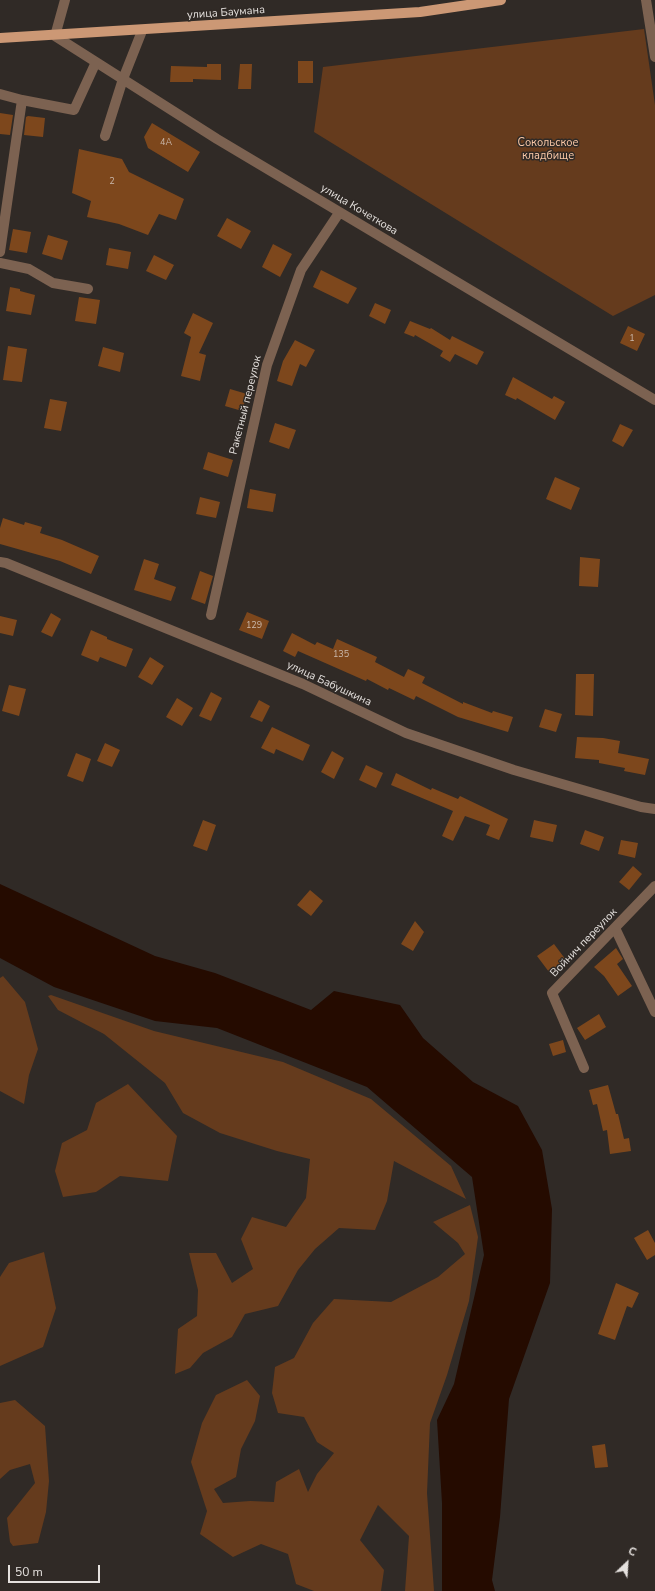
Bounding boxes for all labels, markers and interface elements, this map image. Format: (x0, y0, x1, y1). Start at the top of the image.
street label: улица Баумана (187, 4, 265, 22)
park label: Сокольское кладбище (518, 136, 578, 162)
house number: 4А (160, 138, 172, 148)
house number: 2 (109, 177, 115, 187)
street label: улица Кочеткова (318, 182, 400, 238)
house number: 1 (629, 334, 635, 344)
street label: Ракетный переулок (227, 354, 265, 456)
house number: 129 (246, 621, 262, 631)
house number: 135 (333, 650, 349, 660)
street label: улица Бабушкина (285, 659, 373, 709)
street label: Войнич переулок (548, 906, 620, 980)
north arrow (607, 1543, 647, 1583)
text: С (626, 1543, 639, 1560)
scale bar (10, 1557, 102, 1583)
text: 50 m (15, 1564, 43, 1580)

